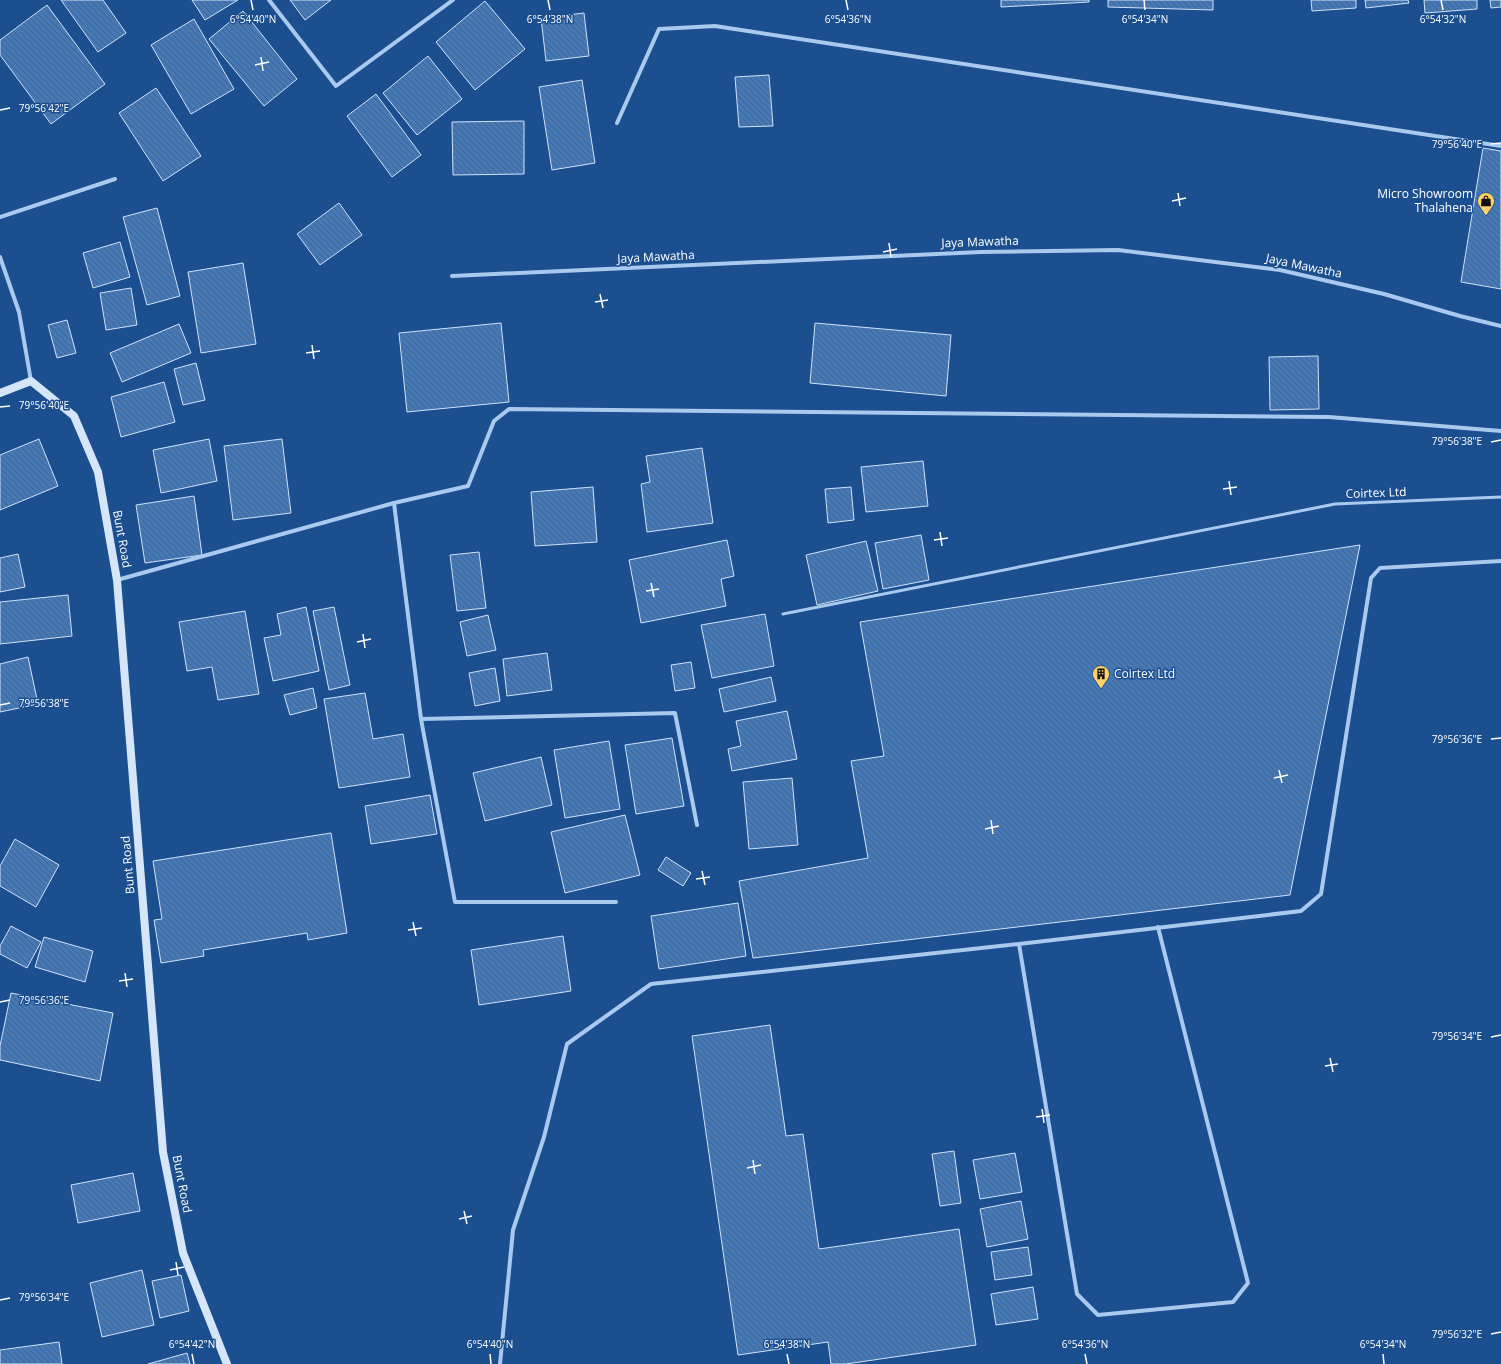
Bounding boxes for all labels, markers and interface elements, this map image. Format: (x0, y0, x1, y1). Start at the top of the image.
text: 6°54'40"N (230, 12, 276, 26)
text: 6°54'38"N (527, 12, 573, 26)
text: 6°54'36"N (825, 12, 871, 26)
text: 6°54'34"N (1122, 12, 1168, 26)
text: 6°54'32"N (1420, 12, 1466, 26)
text: 79°56'42"E (19, 101, 69, 115)
text: 79°56'40"E (1432, 137, 1482, 151)
place label: Micro Showroom Thalahena (1377, 185, 1473, 216)
shop icon: Micro Showroom Thalahena (1476, 191, 1496, 216)
street label: Jaya Mawatha (940, 232, 1019, 251)
street label: Jaya Mawatha (616, 246, 695, 267)
street label: Jaya Mawatha (1263, 249, 1344, 282)
text: 79°56'40"E (19, 398, 69, 412)
text: 79°56'38"E (1432, 434, 1482, 448)
street label: Coirtex Ltd (1345, 483, 1407, 502)
street label: Bunt Road (109, 509, 136, 569)
building icon: Coirtex Ltd (1091, 664, 1111, 689)
place label: Coirtex Ltd (1114, 665, 1175, 682)
text: 79°56'38"E (19, 696, 69, 710)
text: 79°56'36"E (1432, 732, 1482, 746)
street label: Bunt Road (116, 835, 139, 895)
text: 79°56'36"E (19, 993, 69, 1007)
text: 79°56'34"E (1432, 1029, 1482, 1043)
street label: Bunt Road (169, 1154, 196, 1214)
text: 79°56'34"E (19, 1290, 69, 1304)
text: 79°56'32"E (1432, 1327, 1482, 1341)
text: 6°54'42"N (169, 1337, 215, 1351)
text: 6°54'40"N (467, 1337, 513, 1351)
text: 6°54'38"N (764, 1337, 810, 1351)
text: 6°54'36"N (1062, 1337, 1108, 1351)
text: 6°54'34"N (1360, 1337, 1406, 1351)

